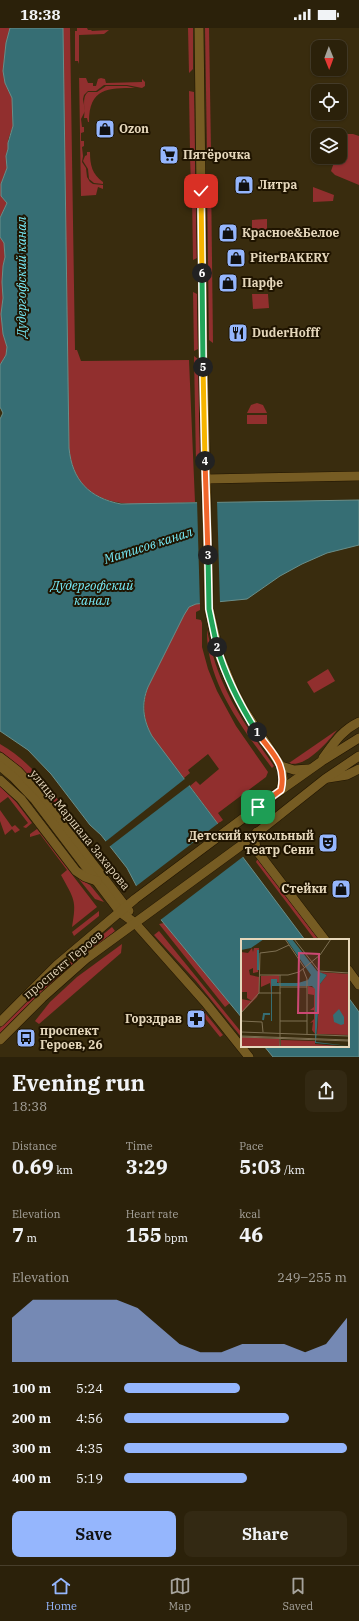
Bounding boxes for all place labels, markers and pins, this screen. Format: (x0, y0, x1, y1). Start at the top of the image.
shop icon: Ozon (94, 118, 116, 140)
place label: Ozon (119, 121, 149, 136)
supermarket icon: Пятёрочка (158, 144, 180, 166)
place label: Пятёрочка (183, 147, 251, 162)
pin (184, 174, 218, 208)
shop icon: Литра (233, 174, 255, 196)
place label: Литра (258, 177, 297, 192)
shop icon: Красное&Белое (217, 222, 239, 244)
place label: Красное&Белое (242, 225, 340, 240)
shop icon: PiterBAKERY (225, 247, 247, 269)
place label: PiterBAKERY (250, 250, 330, 265)
pin: 6 (192, 263, 212, 283)
shop icon: Парфе (217, 272, 239, 294)
place label: Парфе (242, 275, 283, 290)
restaurant icon: DuderHofff (227, 322, 249, 344)
place label: DuderHofff (252, 325, 321, 340)
pin: 5 (193, 357, 213, 377)
pin: 4 (195, 451, 215, 471)
pin: 3 (198, 545, 218, 565)
pin: 2 (207, 637, 227, 657)
pin: 1 (247, 722, 267, 742)
pin (241, 790, 275, 824)
place label: Детский кукольный театр Сени (188, 828, 314, 857)
theatre icon: Детский кукольный театр Сени (317, 832, 339, 854)
shop icon: Стейки (330, 878, 352, 900)
place label: Стейки (281, 881, 327, 896)
pharmacy icon: Горздрав (185, 1008, 207, 1030)
place label: Горздрав (125, 1011, 182, 1026)
place label: проспект Героев, 26 (40, 1023, 103, 1052)
bus stop icon: проспект Героев, 26 (15, 1027, 37, 1049)

